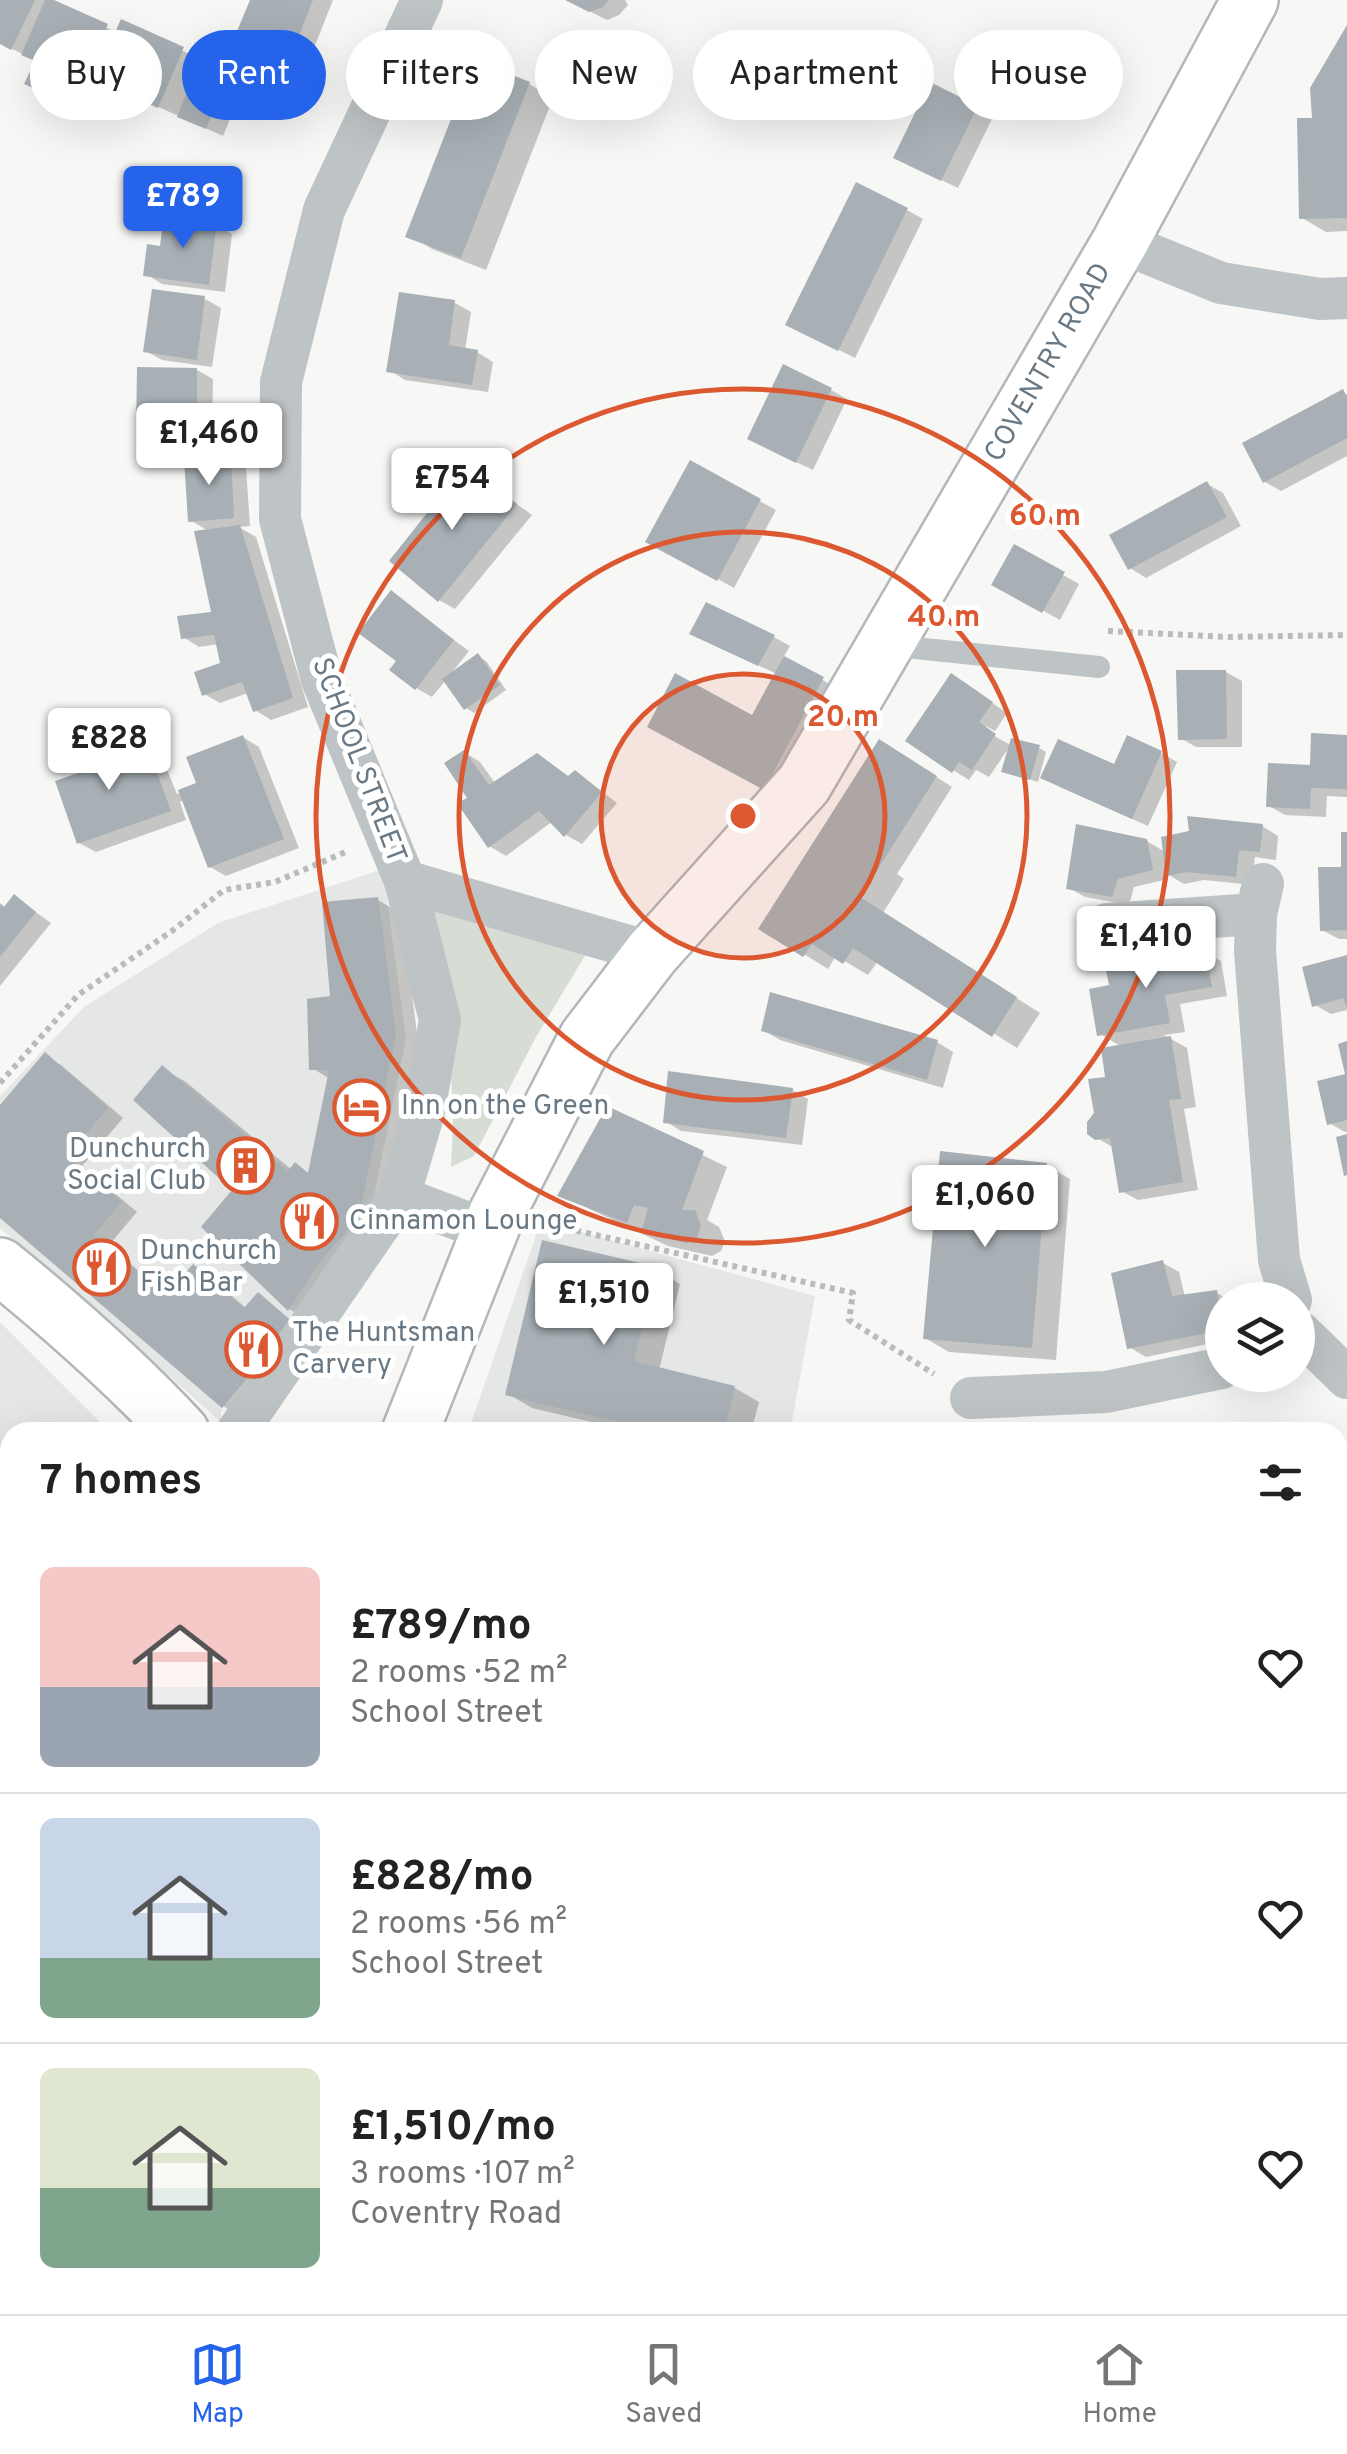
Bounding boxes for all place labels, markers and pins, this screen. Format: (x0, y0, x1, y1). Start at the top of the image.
pin: £789 (124, 166, 242, 251)
pin: £1,460 (128, 403, 290, 488)
pin: £754 (393, 448, 511, 533)
pin: £828 (50, 708, 168, 793)
centre of rings (725, 798, 761, 834)
pin: £1,410 (1065, 906, 1227, 991)
hotel icon: Inn on the Green (332, 1077, 392, 1137)
place label: Inn on the Green (401, 1089, 609, 1125)
place label: Dunchurch Social Club (67, 1132, 206, 1200)
building icon: Dunchurch Social Club (215, 1136, 275, 1196)
pin: £1,060 (904, 1165, 1066, 1250)
restaurant icon: Cinnamon Lounge (280, 1192, 340, 1252)
place label: Cinnamon Lounge (349, 1204, 577, 1240)
place label: Dunchurch Fish Bar (140, 1234, 277, 1302)
restaurant icon: Dunchurch Fish Bar (71, 1238, 131, 1298)
pin: £1,510 (523, 1263, 685, 1348)
place label: The Huntsman Carvery (292, 1316, 475, 1384)
restaurant icon: The Huntsman Carvery (223, 1320, 283, 1380)

